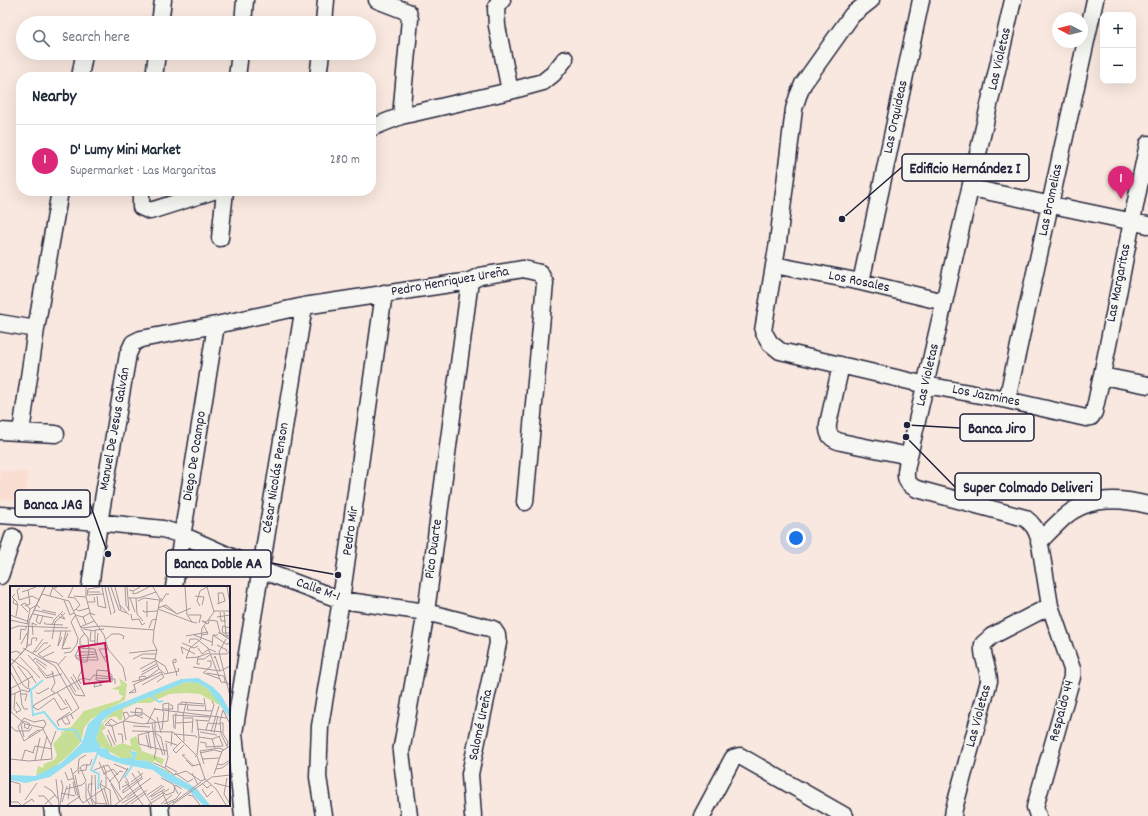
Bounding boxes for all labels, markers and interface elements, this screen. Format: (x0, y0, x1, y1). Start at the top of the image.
north arrow (1052, 12, 1088, 48)
map controls (1100, 12, 1136, 84)
button: + (1100, 12, 1136, 48)
search box (16, 16, 376, 60)
street label: Las Violetas (983, 25, 1017, 92)
icon: search (30, 27, 52, 49)
text: Search here (62, 27, 130, 49)
button: − (1100, 48, 1136, 84)
street label: Las Orquideas (878, 78, 914, 156)
text: Nearby (32, 86, 76, 110)
text: D' Lumy Mini Market (70, 140, 181, 162)
text: 1 (44, 151, 46, 170)
text: 280 m (330, 151, 360, 170)
callout: Edificio Hernández I (902, 154, 1029, 181)
text: Edificio Hernández I (909, 159, 1021, 181)
text: Supermarket · Las Margaritas (70, 162, 216, 181)
street label: Las Bromelias (1034, 162, 1068, 238)
pin: 1 (1108, 166, 1134, 199)
street label: Las Margaritas (1102, 242, 1136, 324)
street label: Pedro Henriquez Ureña (389, 262, 511, 302)
street label: Los Rosales (827, 266, 891, 298)
street label: Las Violetas (911, 341, 945, 408)
street label: Manuel De Jesus Galván (94, 366, 136, 492)
street label: Los Jazmines (950, 380, 1022, 412)
street label: Diego De Ocampo (178, 410, 212, 502)
callout: Banca Jiro (960, 414, 1034, 441)
text: Banca Jiro (968, 419, 1026, 441)
street label: César Nicolás Penson (257, 421, 295, 535)
callout: Super Colmado Deliveri (955, 473, 1101, 500)
text: Super Colmado Deliveri (963, 478, 1093, 500)
callout: Banca JAG (15, 490, 90, 517)
text: Banca JAG (24, 495, 83, 517)
street label: Pedro Mir (338, 504, 364, 557)
street label: Pico Duarte (420, 518, 448, 580)
your location (786, 528, 806, 548)
callout: Banca Doble AA (166, 550, 271, 577)
text: Banca Doble AA (174, 554, 262, 576)
street label: Calle M-1 (293, 573, 343, 607)
inset map (10, 586, 230, 806)
street label: Respaldo 44 (1044, 678, 1080, 744)
street label: Las Violetas (961, 682, 997, 750)
street label: Salomé Ureña (464, 687, 498, 762)

